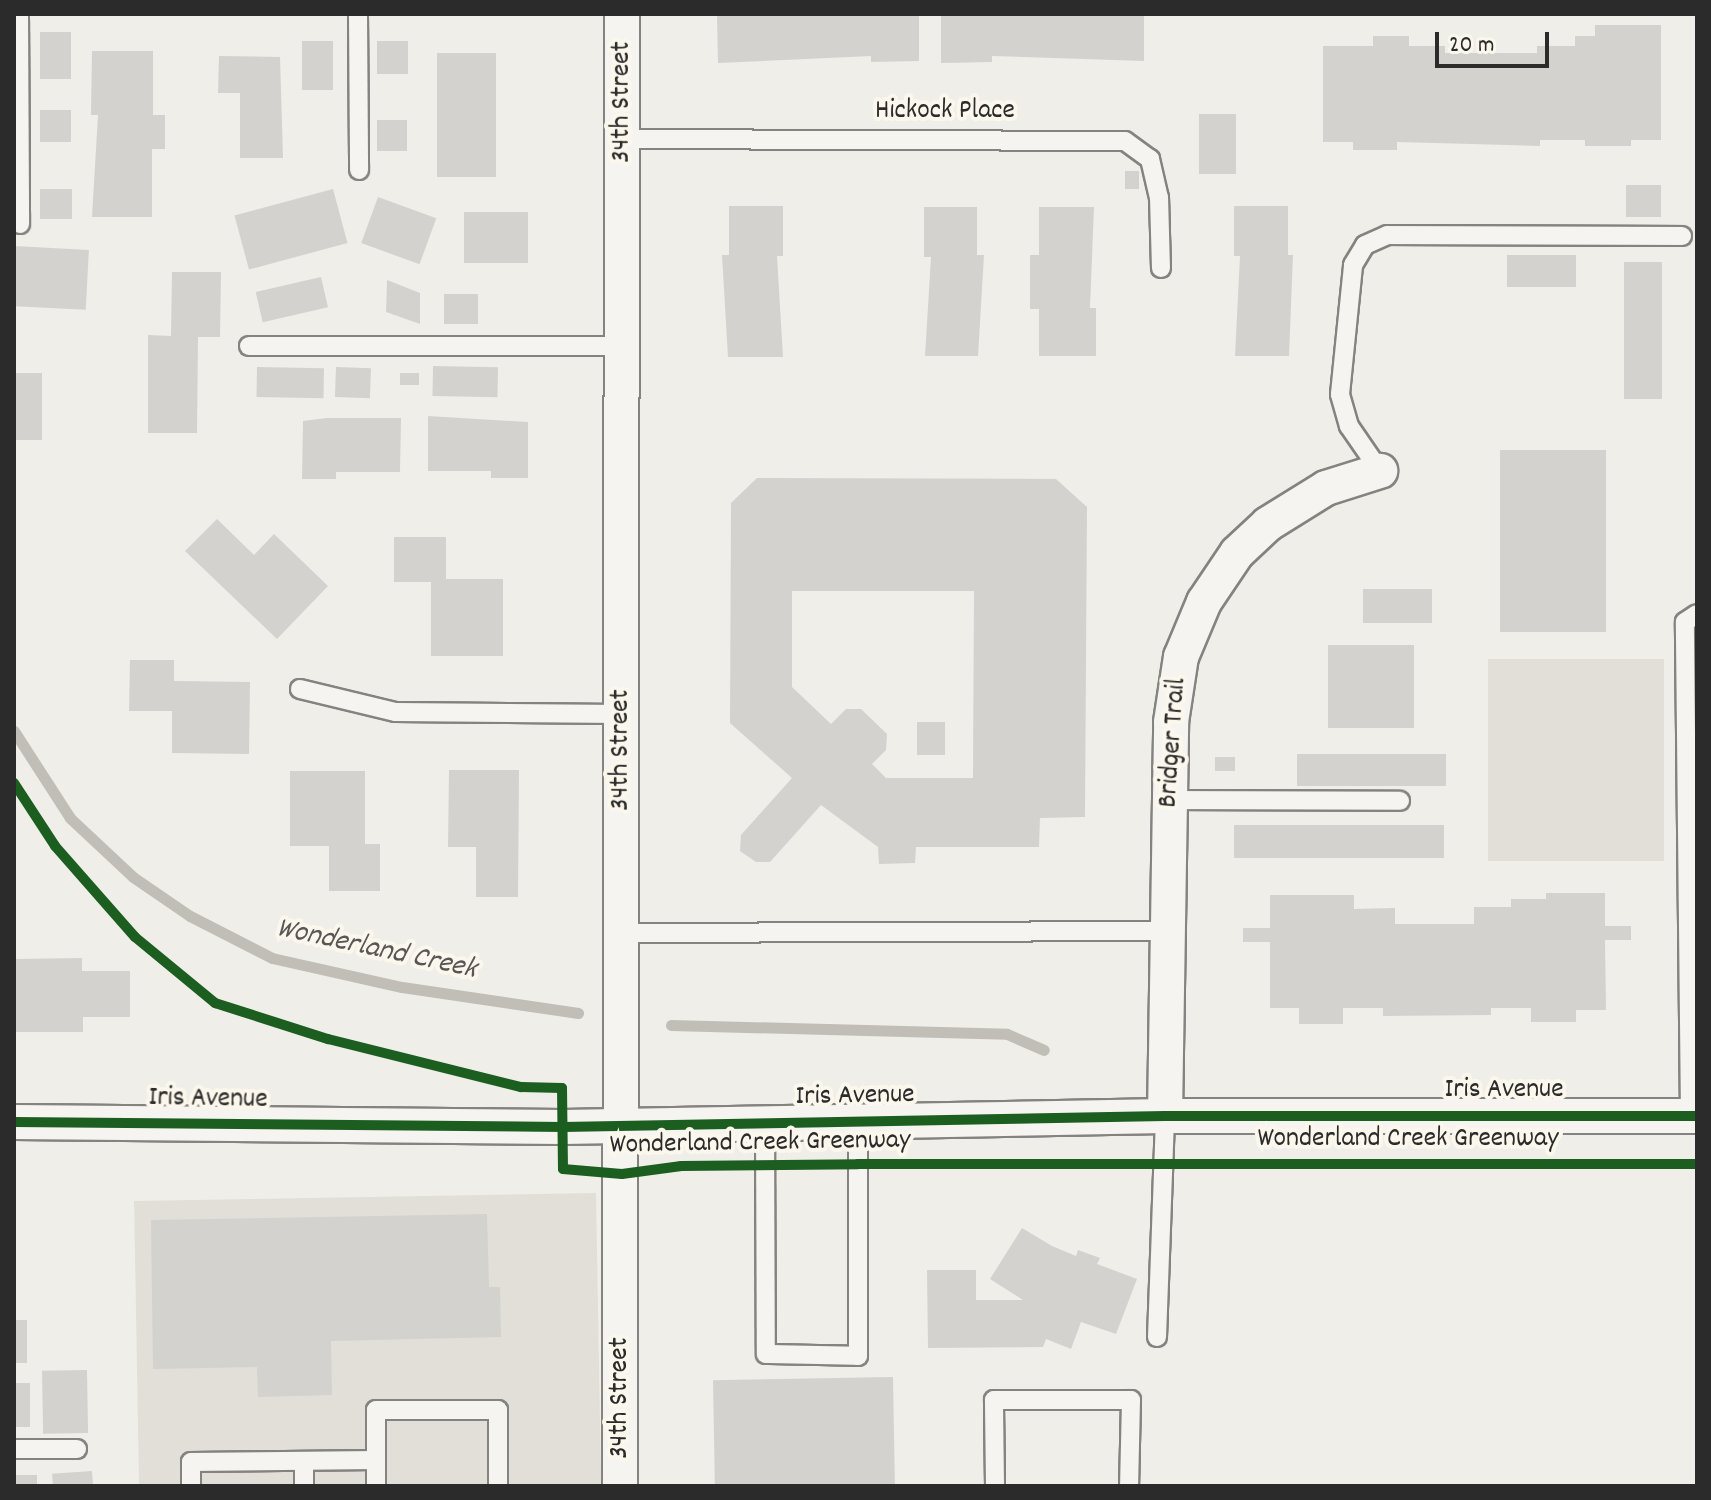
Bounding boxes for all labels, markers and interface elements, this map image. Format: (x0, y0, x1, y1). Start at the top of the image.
scale bar (1439, 16, 1553, 66)
text: 20 m (1449, 29, 1495, 63)
street label: 34th Street (606, 41, 640, 163)
street label: Hickock Place (875, 95, 1015, 129)
street label: Bridger Trail (1153, 677, 1195, 809)
street label: 34th Street (605, 689, 639, 811)
water label: Wonderland Creek (273, 912, 479, 990)
street label: Iris Avenue (1445, 1074, 1563, 1108)
street label: Iris Avenue (795, 1079, 915, 1115)
street label: Iris Avenue (148, 1082, 268, 1118)
street label: Wonderland Creek Greenway (1258, 1123, 1558, 1157)
street label: Wonderland Creek Greenway (609, 1125, 911, 1163)
street label: 34th Street (604, 1337, 638, 1459)

